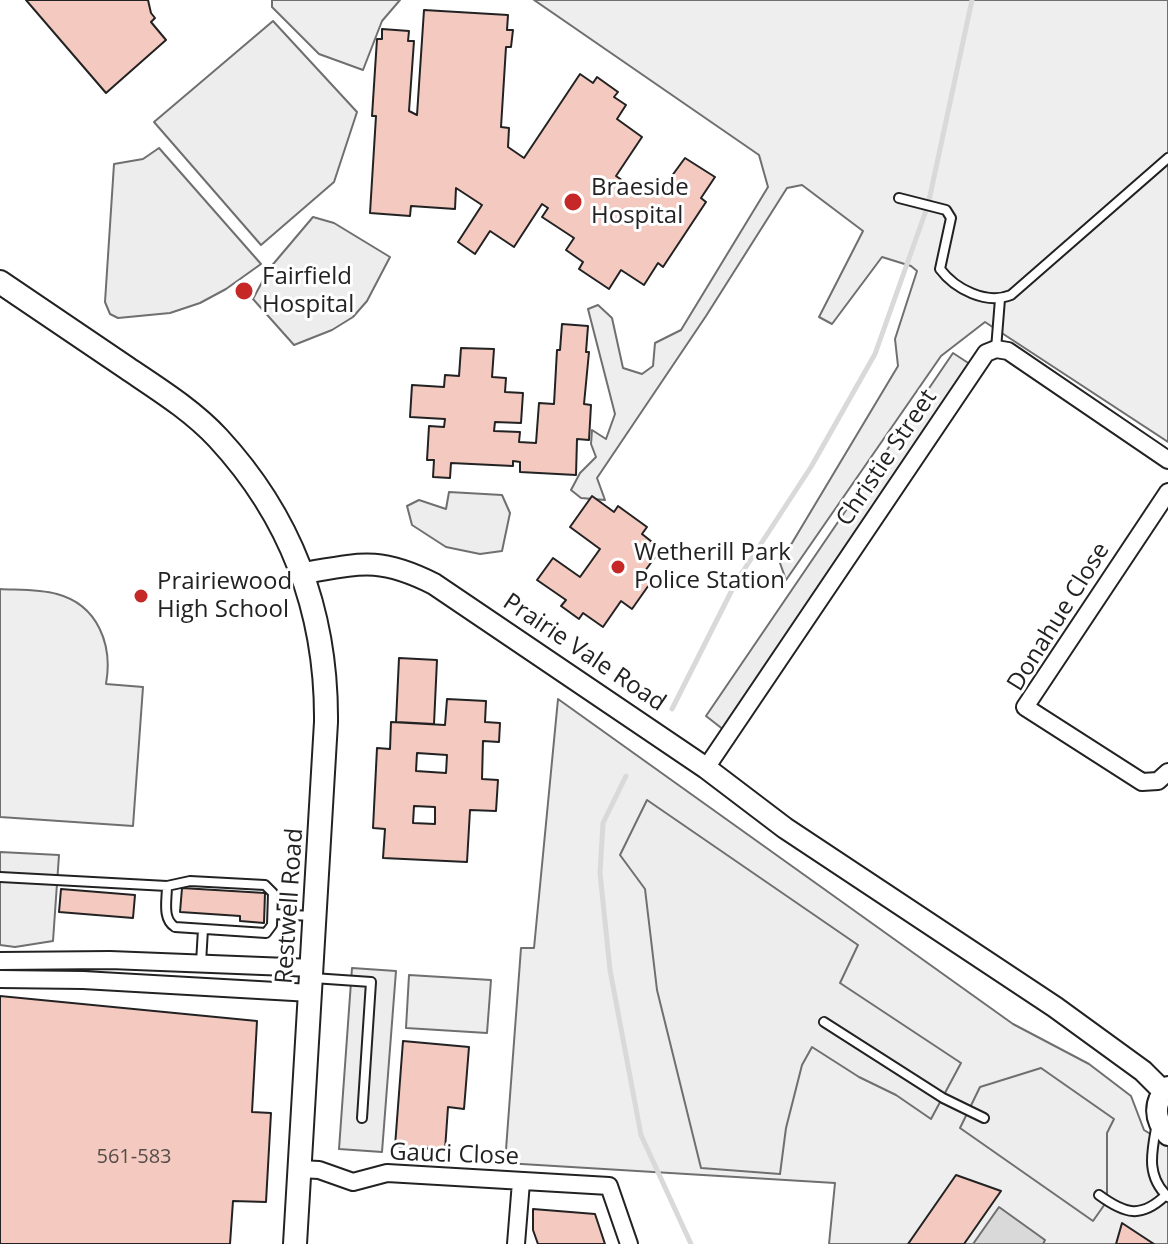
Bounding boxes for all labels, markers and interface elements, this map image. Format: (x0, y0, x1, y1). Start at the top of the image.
place label: Braeside Hospital (591, 174, 689, 230)
marker: Braeside Hospital (562, 191, 584, 213)
place label: Fairfield Hospital (262, 263, 354, 319)
marker: Fairfield Hospital (233, 280, 255, 302)
street label: Christie Street (831, 384, 943, 532)
street label: Donahue Close (1002, 537, 1116, 697)
place label: Wetherill Park Police Station (634, 539, 791, 595)
marker: Wetherill Park Police Station (609, 558, 627, 576)
place label: Prairiewood High School (157, 568, 292, 624)
marker: Prairiewood High School (132, 587, 150, 605)
street label: Prairie Vale Road (497, 588, 671, 718)
street label: Restwell Road (270, 827, 310, 985)
street label: Gauci Close (389, 1138, 519, 1172)
house number: 561-583 (96, 1145, 172, 1169)

